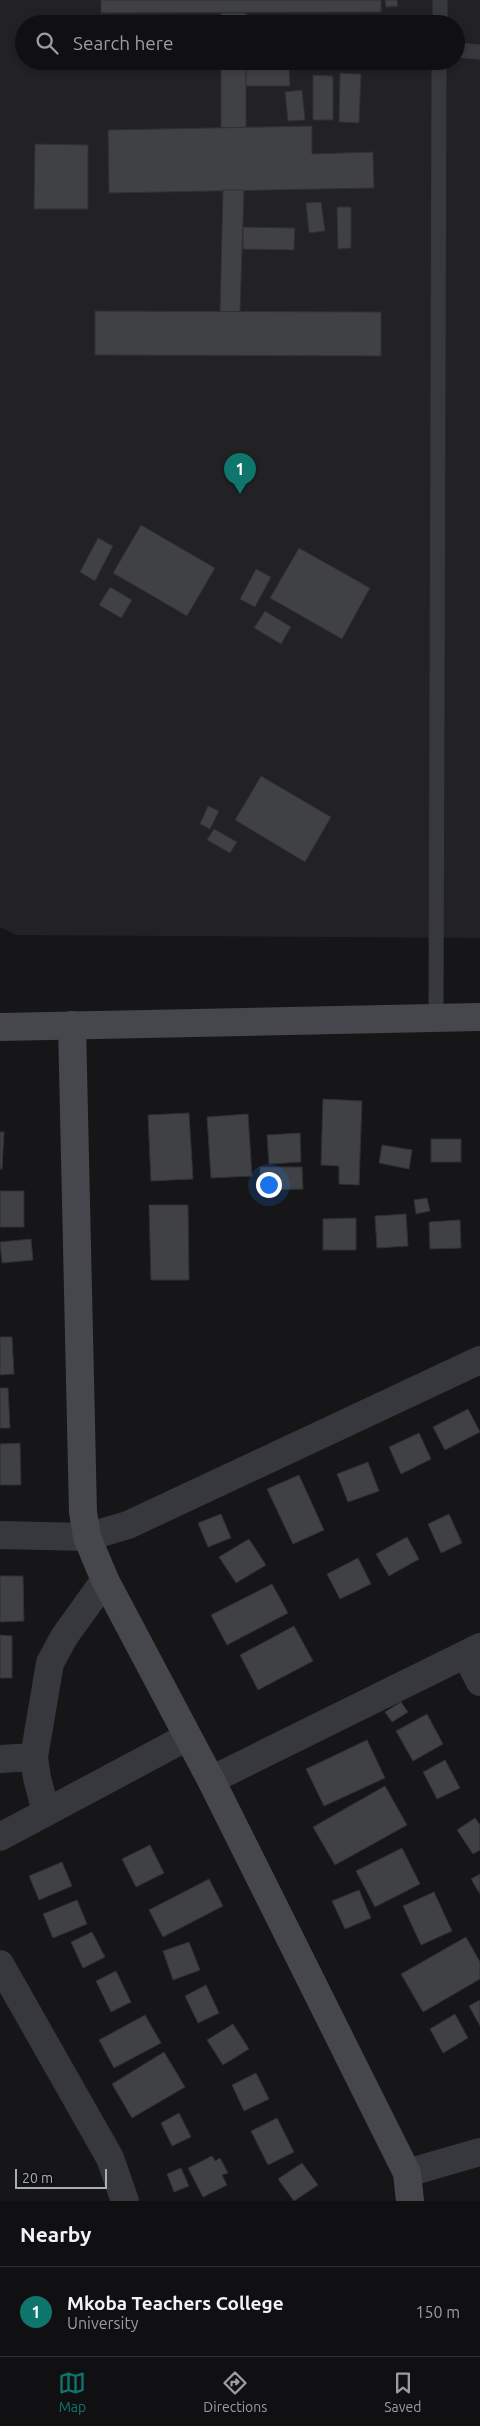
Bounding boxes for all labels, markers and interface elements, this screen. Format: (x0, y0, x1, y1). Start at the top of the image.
search box (15, 15, 465, 70)
icon: search (33, 29, 61, 57)
text: Search here (73, 32, 173, 54)
pin: 1 (224, 453, 256, 494)
your location (256, 1172, 282, 1198)
scale bar (15, 2166, 108, 2189)
text: 20 m (22, 2170, 53, 2186)
text: Nearby (20, 2222, 91, 2246)
text: Mkoba Teachers College (67, 2292, 284, 2314)
text: 1 (31, 2303, 41, 2321)
text: 150 m (415, 2303, 460, 2321)
text: University (67, 2314, 138, 2332)
tab: Map (58, 2369, 86, 2415)
tab: Directions (203, 2369, 267, 2415)
tab: Saved (384, 2369, 422, 2415)

